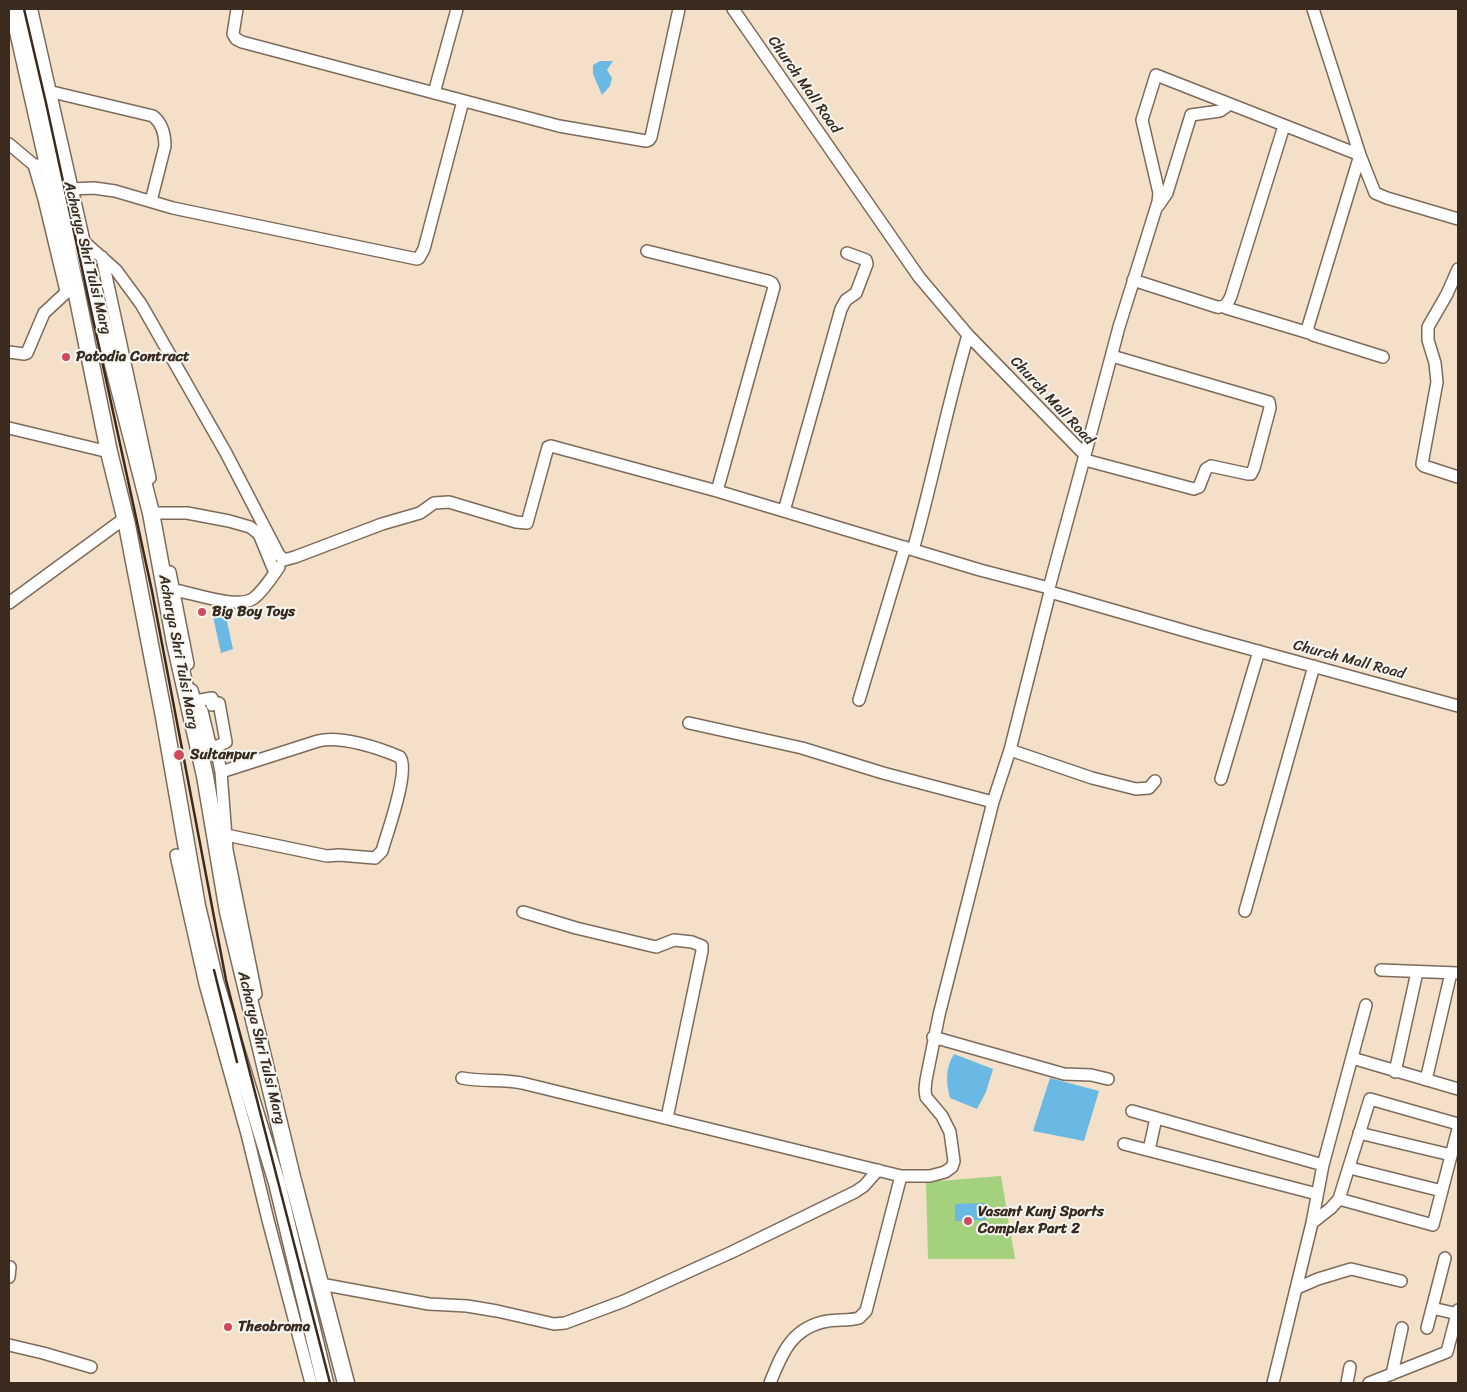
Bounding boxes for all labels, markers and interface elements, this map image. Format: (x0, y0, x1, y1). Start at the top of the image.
street label: Church Mall Road (764, 33, 844, 137)
street label: Acharya Shri Tulsi Marg (59, 180, 115, 336)
place label: Patodia Contract (76, 348, 190, 366)
marker: Patodia Contract (60, 351, 72, 363)
street label: Church Mall Road (1006, 353, 1098, 449)
street label: Acharya Shri Tulsi Marg (154, 573, 202, 731)
place label: Big Boy Toys (212, 603, 295, 621)
marker: Big Boy Toys (196, 606, 208, 618)
street label: Church Mall Road (1291, 636, 1407, 684)
place label: Sultanpur (190, 746, 256, 764)
marker: Sultanpur (172, 748, 186, 762)
street label: Acharya Shri Tulsi Marg (233, 970, 289, 1126)
place label: Vasant Kunj Sports Complex Part 2 (978, 1203, 1104, 1238)
marker: Vasant Kunj Sports Complex Part 2 (962, 1215, 974, 1227)
place label: Theobroma (238, 1318, 310, 1336)
marker: Theobroma (222, 1321, 234, 1333)

